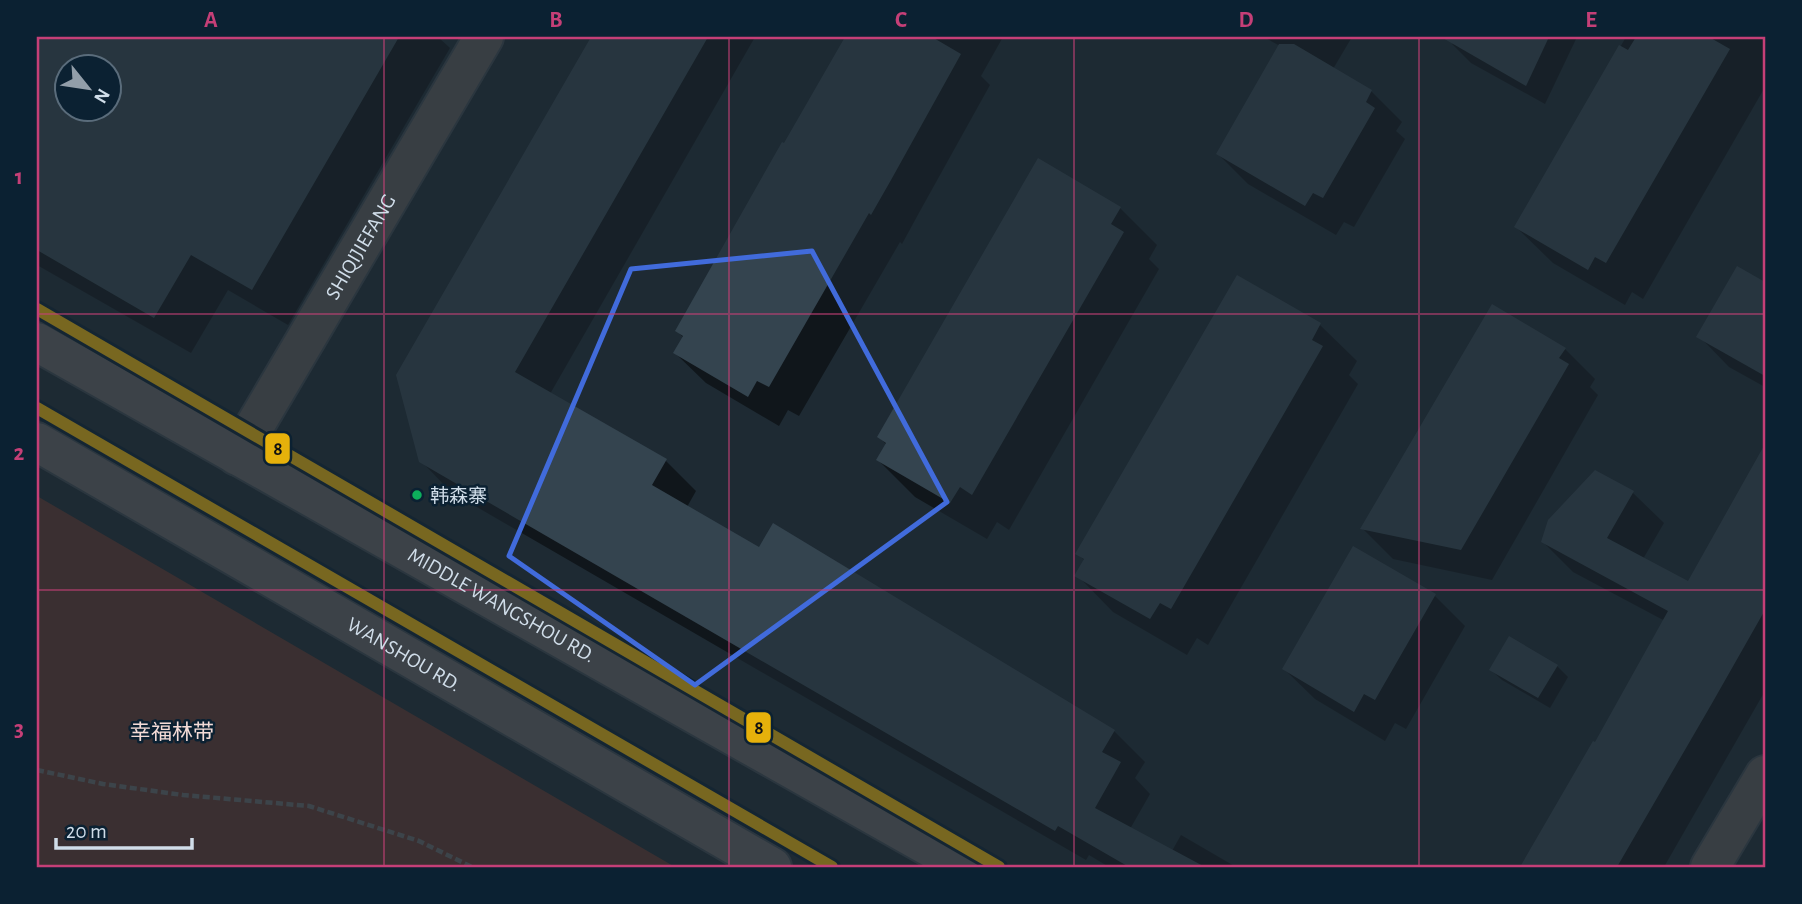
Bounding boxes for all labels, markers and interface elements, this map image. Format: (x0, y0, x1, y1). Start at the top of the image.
text: A (204, 9, 218, 32)
text: B (549, 9, 563, 32)
text: C (895, 9, 907, 32)
text: D (1238, 9, 1254, 32)
text: E (1585, 9, 1597, 32)
north arrow (52, 52, 122, 122)
text: N (90, 85, 113, 106)
text: 1 (15, 166, 23, 189)
street label: SHIQIJIEFANG (322, 191, 400, 303)
line badge: 8 (264, 432, 291, 465)
text: 8 (273, 440, 283, 459)
text: 2 (14, 442, 25, 465)
place label: 韩森寨 (430, 485, 487, 506)
marker: 韩森寨 (410, 488, 424, 502)
street label: MIDDLE WANGSHOU RD. (404, 544, 599, 667)
street label: WANSHOU RD. (343, 614, 464, 696)
line badge: 8 (745, 711, 772, 744)
text: 3 (14, 718, 24, 741)
text: 8 (754, 719, 764, 738)
park label: 幸福林带 (130, 721, 214, 743)
scale bar (56, 806, 192, 850)
text: 20 m (66, 821, 107, 842)

